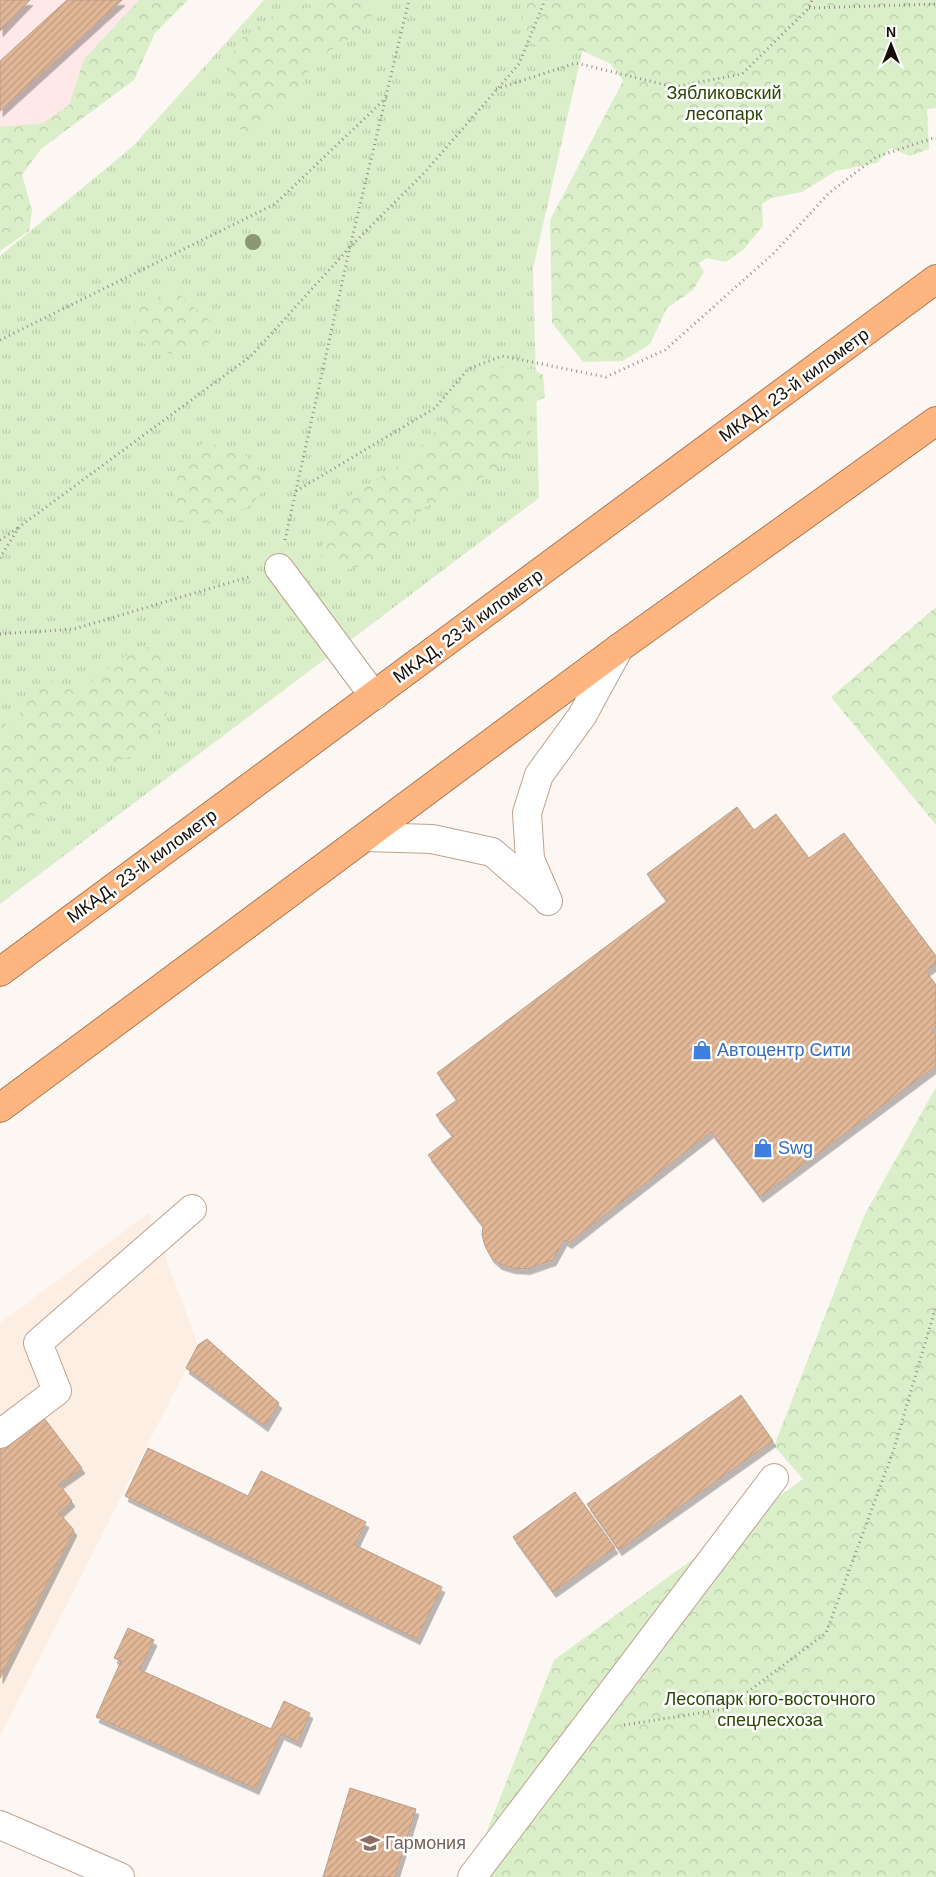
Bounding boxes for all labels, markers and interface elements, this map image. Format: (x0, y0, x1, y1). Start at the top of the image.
north arrow (866, 20, 916, 70)
text: N (886, 24, 896, 40)
park label: Зябликовский лесопарк (666, 83, 782, 124)
street label: МКАД, 23-й километр (715, 324, 873, 446)
street label: МКАД, 23-й километр (389, 565, 547, 687)
street label: МКАД, 23-й километр (63, 805, 221, 927)
shop icon: Автоцентр Сити (691, 1039, 713, 1061)
place label: Автоцентр Сити (717, 1040, 851, 1060)
shop icon: Swg (752, 1137, 774, 1159)
place label: Swg (778, 1138, 813, 1158)
park label: Лесопарк юго-восточного спецлесхоза (665, 1689, 875, 1730)
school or university icon: Гармония (359, 1832, 381, 1854)
place label: Гармония (385, 1833, 466, 1853)

